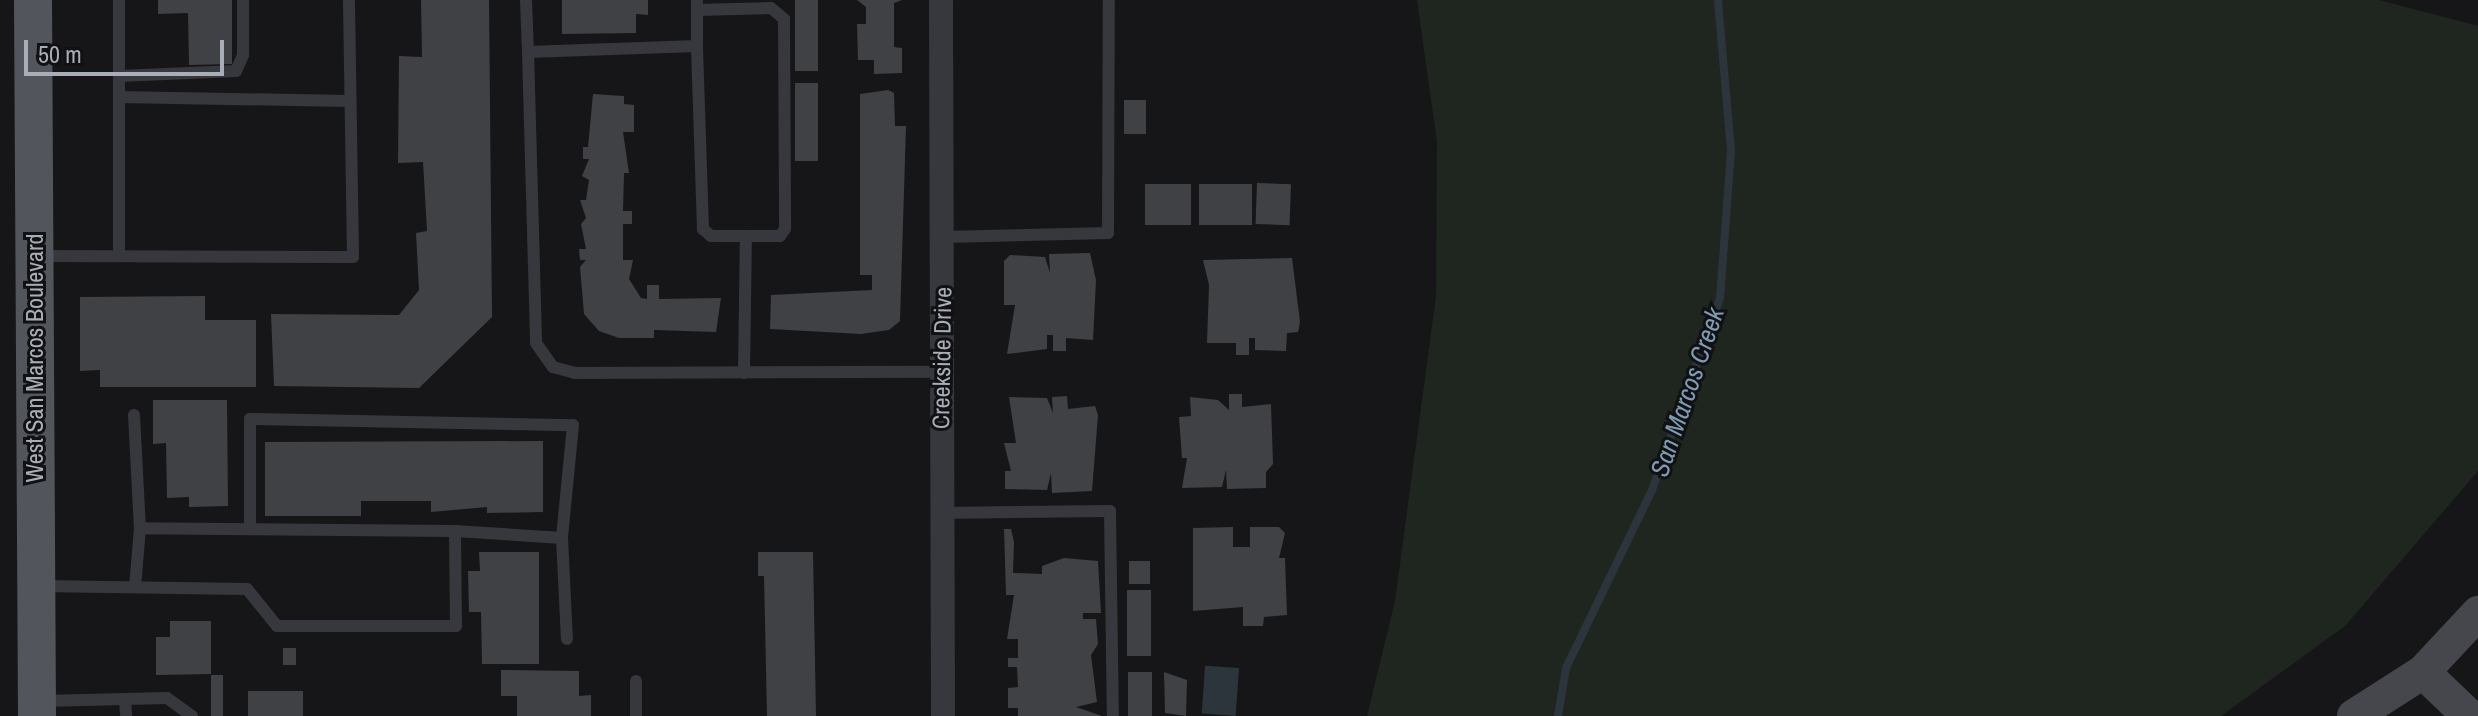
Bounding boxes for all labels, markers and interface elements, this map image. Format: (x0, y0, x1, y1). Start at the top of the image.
scale bar (28, 24, 228, 74)
text: 50 m (38, 38, 82, 70)
street label: West San Marcos Boulevard (21, 233, 49, 483)
street label: Creekside Drive (926, 287, 958, 429)
water label: San Marcos Creek (1644, 303, 1730, 481)

